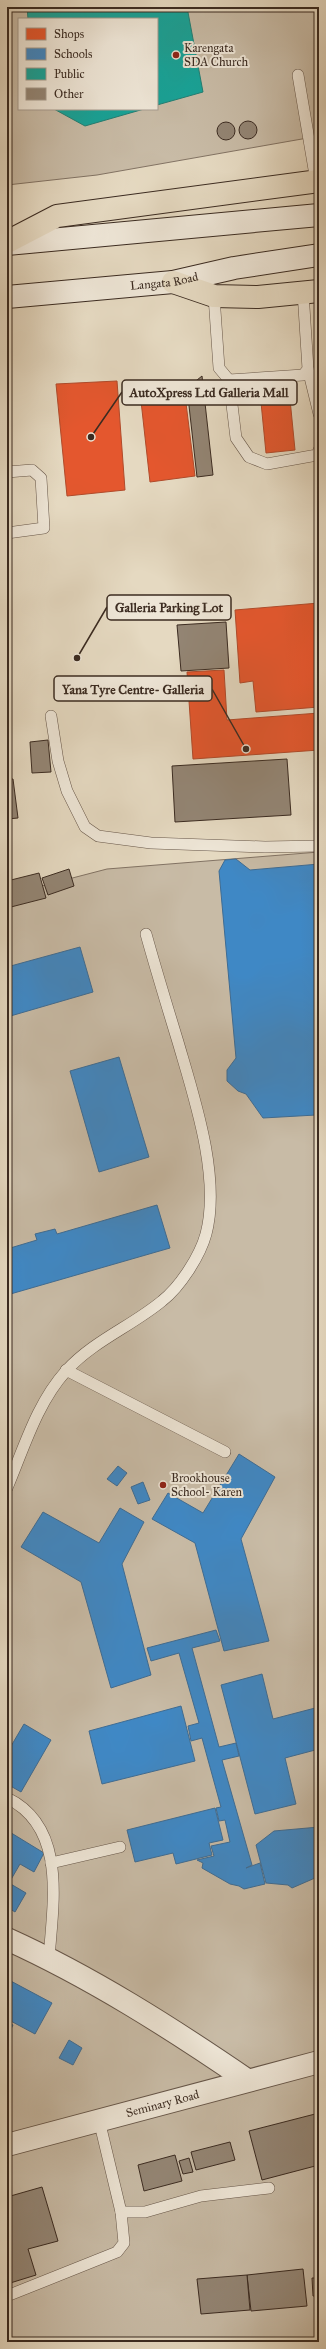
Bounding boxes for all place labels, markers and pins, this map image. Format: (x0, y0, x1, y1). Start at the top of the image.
place label: Karengata SDA Church (184, 41, 249, 69)
marker: Karengata SDA Church (171, 50, 181, 60)
callout: AutoXpress Ltd Galleria Mall (122, 380, 297, 405)
callout: Galleria Parking Lot (107, 595, 231, 620)
callout: Yana Tyre Centre- Galleria (54, 676, 212, 701)
place label: Brookhouse School- Karen (171, 1471, 243, 1499)
marker: Brookhouse School- Karen (158, 1480, 168, 1490)

